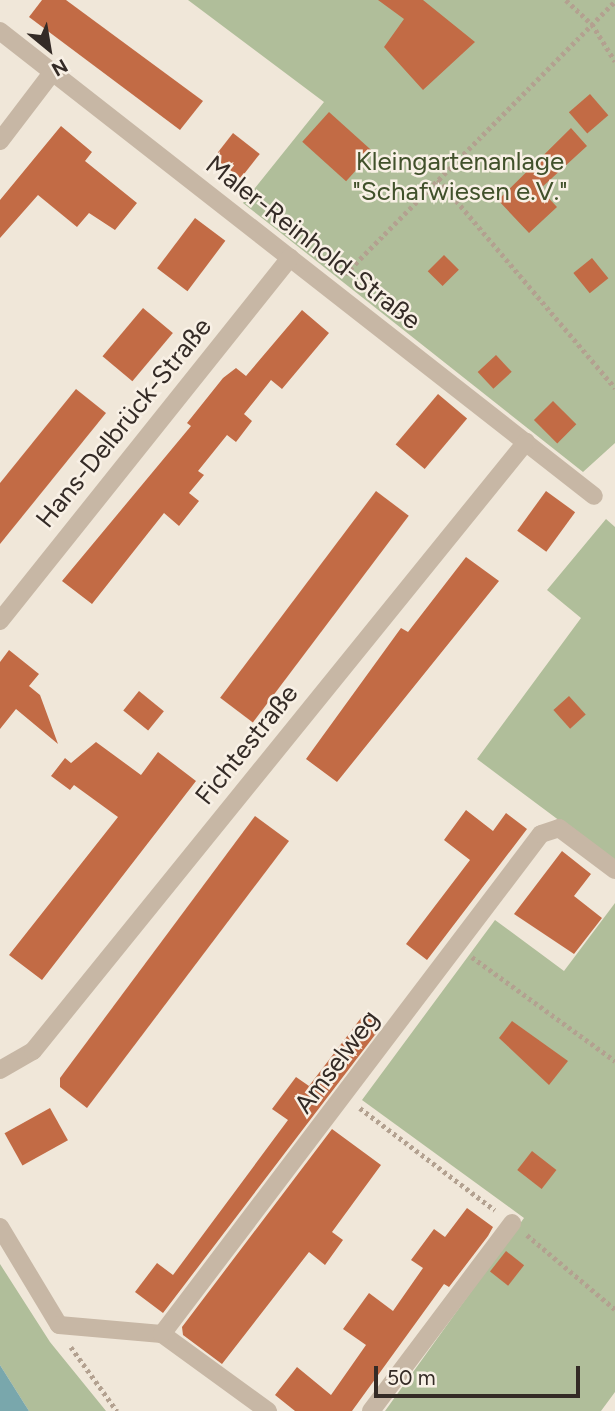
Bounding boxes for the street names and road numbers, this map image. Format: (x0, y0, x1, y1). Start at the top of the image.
street label: Maler-Reinhold-Straße (199, 149, 427, 337)
street label: Hans-Delbrück-Straße (30, 312, 218, 534)
street label: Fichtestraße (189, 679, 305, 811)
street label: Amselweg (288, 1004, 386, 1120)

